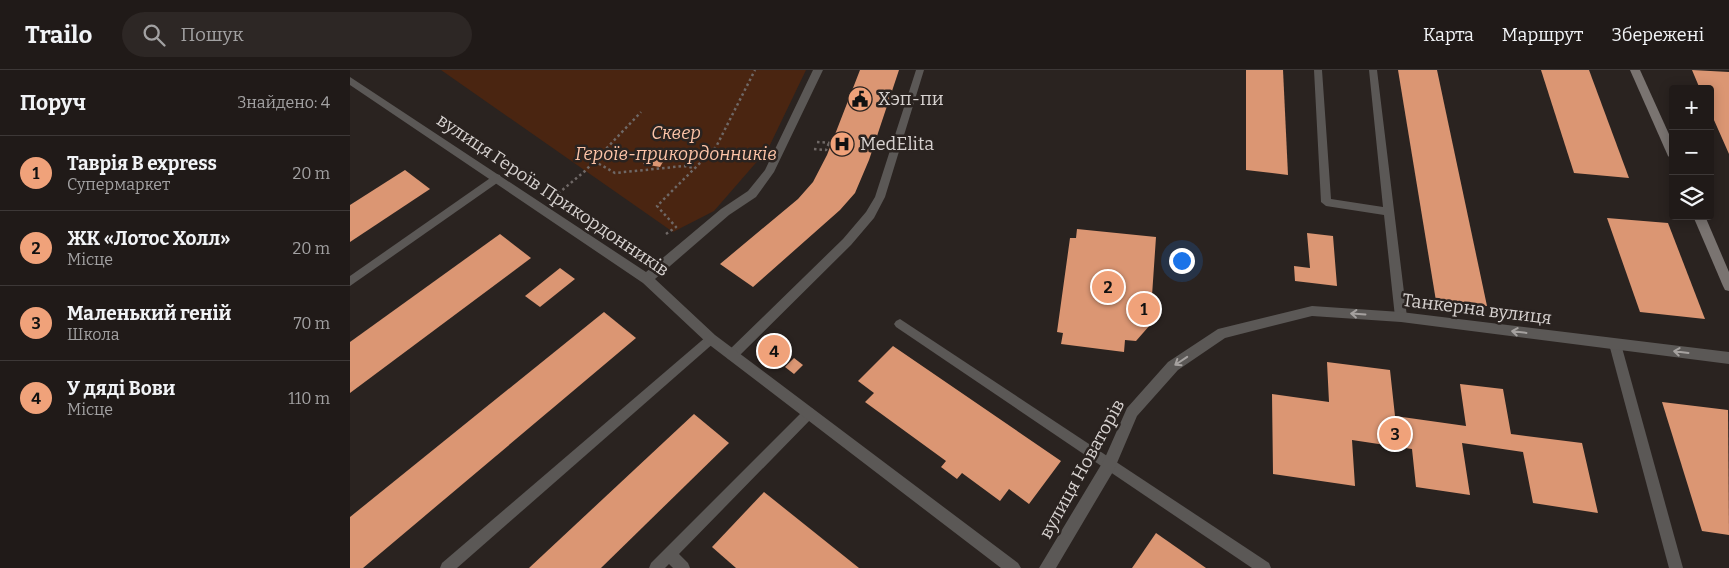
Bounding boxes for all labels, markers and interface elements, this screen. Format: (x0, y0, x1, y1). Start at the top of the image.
search box (122, 12, 472, 57)
text: Trailo (25, 21, 92, 49)
icon: search (140, 21, 168, 49)
text: Пошук (180, 23, 244, 46)
text: Карта (1423, 24, 1474, 46)
text: Маршрут (1502, 24, 1583, 46)
text: Збережені (1611, 24, 1704, 46)
map controls (1669, 85, 1714, 220)
button: + (1669, 85, 1714, 130)
public building icon: Хэп-пи (847, 86, 873, 112)
place label: Хэп-пи (878, 88, 944, 110)
text: Поруч (20, 90, 86, 116)
text: Знайдено: 4 (237, 93, 330, 112)
street label: вулиця Героїв Прикордонників (433, 109, 673, 281)
park label: Сквер Героїв-прикордонників (575, 122, 777, 165)
button: − (1669, 130, 1714, 175)
hospital icon: MedElita (829, 131, 855, 157)
place label: MedElita (860, 133, 934, 155)
text: Таврія В express (67, 152, 217, 175)
text: 1 (33, 164, 39, 183)
text: 20 m (293, 164, 330, 183)
text: Супермаркет (67, 175, 170, 194)
button: layers (1669, 175, 1714, 220)
text: ЖК «Лотос Холл» (67, 227, 230, 250)
text: 2 (31, 239, 41, 258)
text: 20 m (293, 239, 330, 258)
your location (1169, 248, 1195, 274)
text: Місце (67, 250, 113, 269)
pin: 2 (1092, 268, 1124, 306)
street label: Танкерна вулиця (1401, 289, 1553, 329)
pin: 1 (1128, 290, 1160, 328)
text: Маленький геній (67, 302, 231, 325)
one-way arrow (1350, 310, 1366, 319)
text: 3 (31, 314, 41, 333)
text: 70 m (294, 314, 330, 333)
text: Школа (67, 325, 119, 344)
one-way arrow (1512, 327, 1528, 337)
pin: 4 (758, 332, 790, 370)
one-way arrow (1673, 347, 1689, 357)
one-way arrow (1175, 356, 1189, 366)
text: У дяді Вови (67, 377, 175, 400)
text: 4 (31, 389, 41, 408)
text: 110 m (288, 389, 330, 408)
street label: вулиця Новаторів (1035, 395, 1129, 543)
text: Місце (67, 400, 113, 419)
pin: 3 (1379, 415, 1411, 453)

